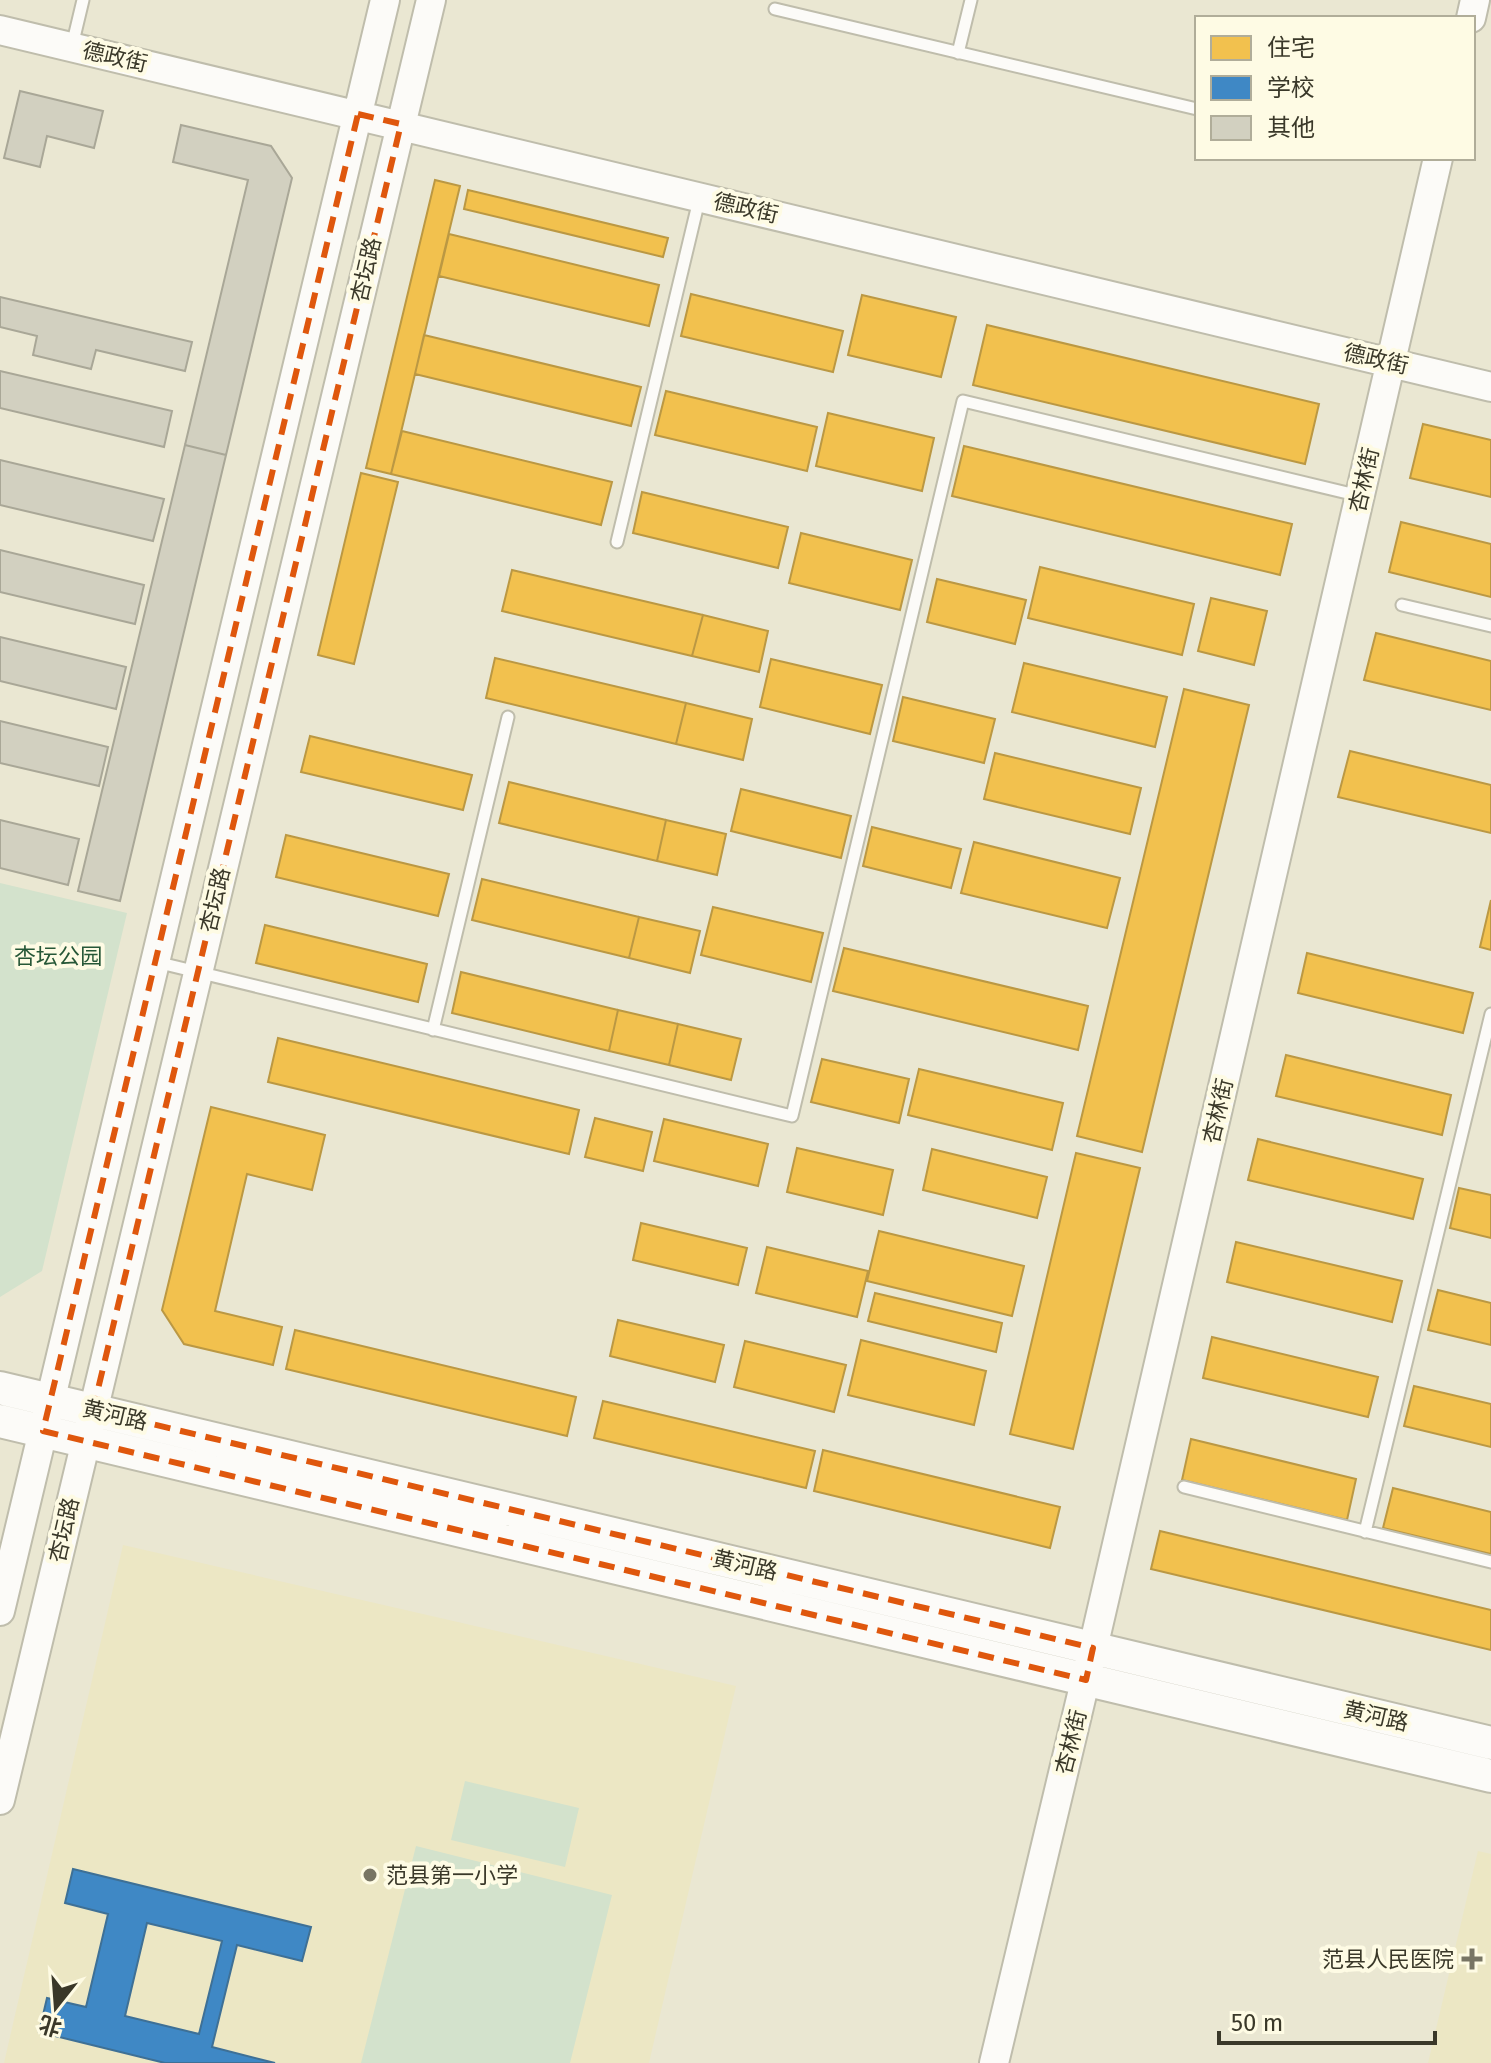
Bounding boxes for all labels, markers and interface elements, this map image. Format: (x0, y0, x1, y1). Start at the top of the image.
legend (1195, 16, 1475, 160)
text: 住宅 (1267, 34, 1315, 62)
street label: 德政街 (80, 36, 150, 78)
text: 学校 (1267, 74, 1315, 102)
text: 其他 (1267, 114, 1315, 142)
street label: 德政街 (711, 187, 781, 229)
street label: 杏坛路 (345, 235, 387, 305)
street label: 德政街 (1341, 338, 1411, 380)
street label: 杏林街 (1343, 445, 1385, 515)
street label: 杏坛路 (194, 865, 236, 935)
park label: 杏坛公园 (14, 943, 102, 970)
street label: 杏林街 (1197, 1076, 1239, 1146)
street label: 黄河路 (80, 1394, 150, 1436)
street label: 杏坛路 (43, 1495, 85, 1565)
street label: 黄河路 (710, 1544, 780, 1586)
street label: 黄河路 (1341, 1695, 1411, 1737)
street label: 杏林街 (1050, 1707, 1092, 1777)
place label: 范县第一小学 (386, 1862, 518, 1889)
marker: 范县第一小学 (361, 1866, 379, 1884)
place label: 范县人民医院 (1322, 1946, 1454, 1973)
marker: 范县人民医院 (1461, 1948, 1483, 1970)
north arrow (16, 1967, 96, 2047)
scale bar (1219, 1995, 1435, 2045)
text: 50 m (1231, 2009, 1283, 2037)
text: 北 (36, 2010, 65, 2042)

